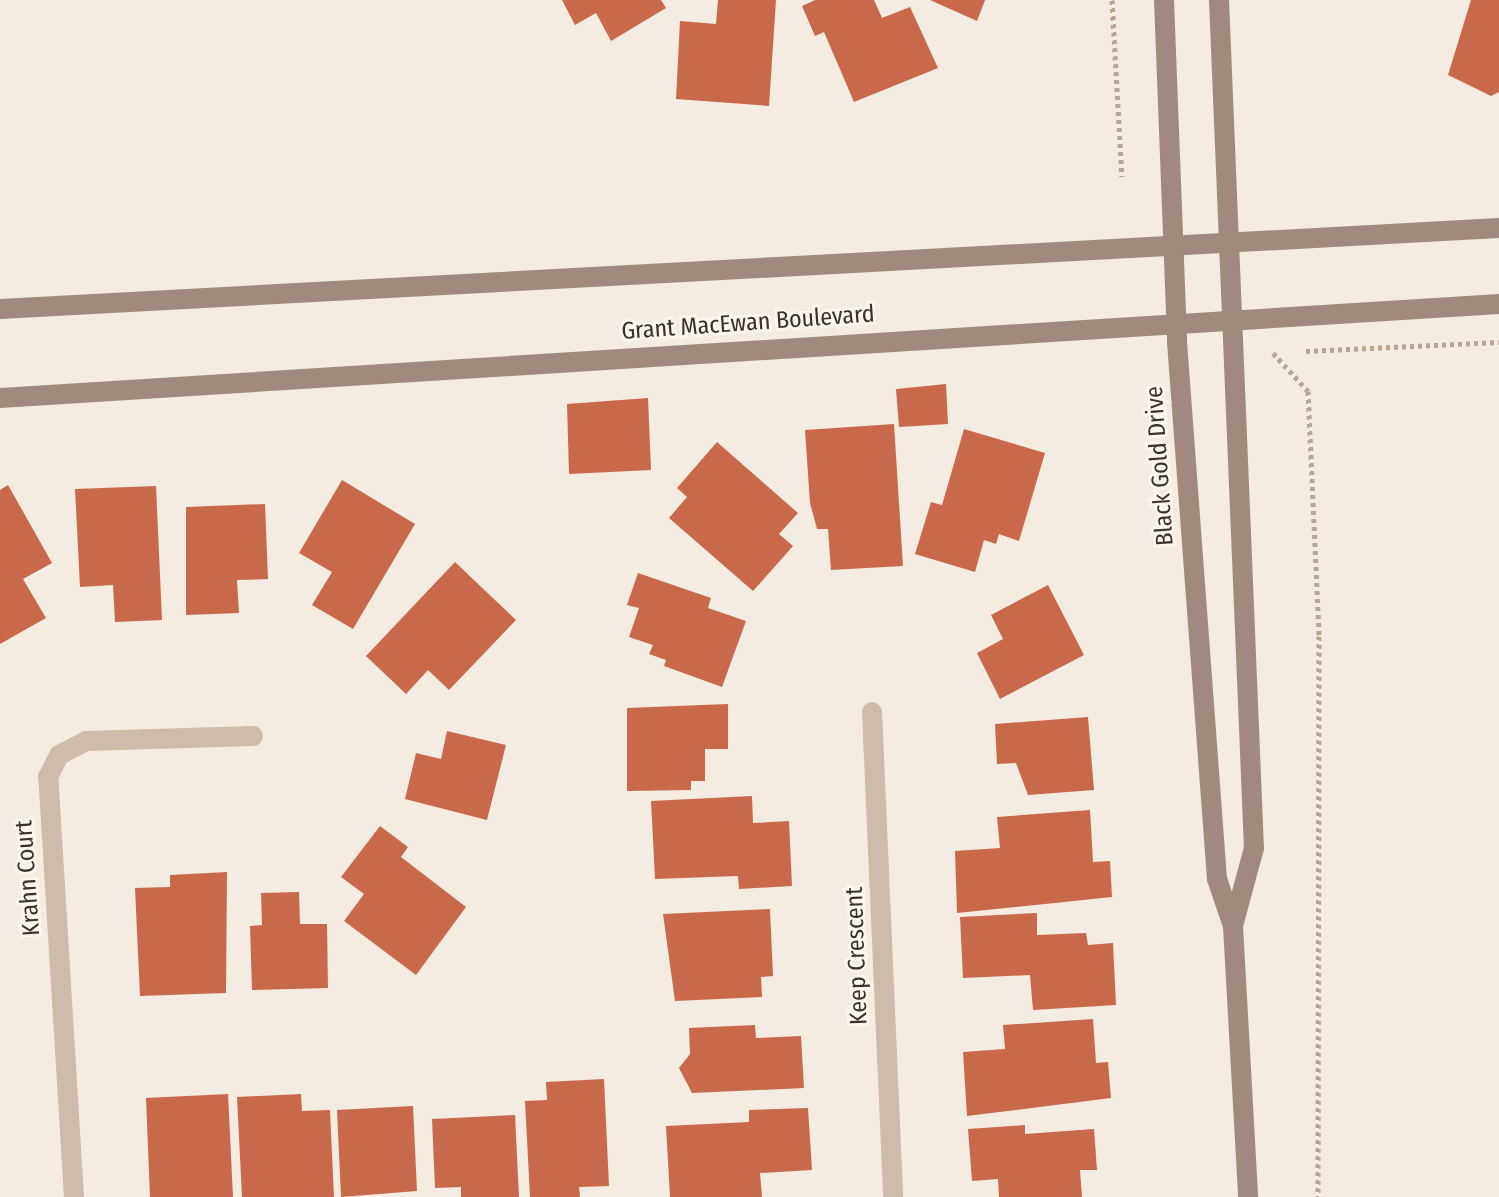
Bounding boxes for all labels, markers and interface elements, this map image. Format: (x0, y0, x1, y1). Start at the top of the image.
street label: Grant MacEwan Boulevard (620, 300, 876, 346)
street label: Black Gold Drive (1140, 385, 1180, 547)
street label: Krahn Court (10, 819, 46, 937)
street label: Keep Crescent (840, 886, 874, 1026)

